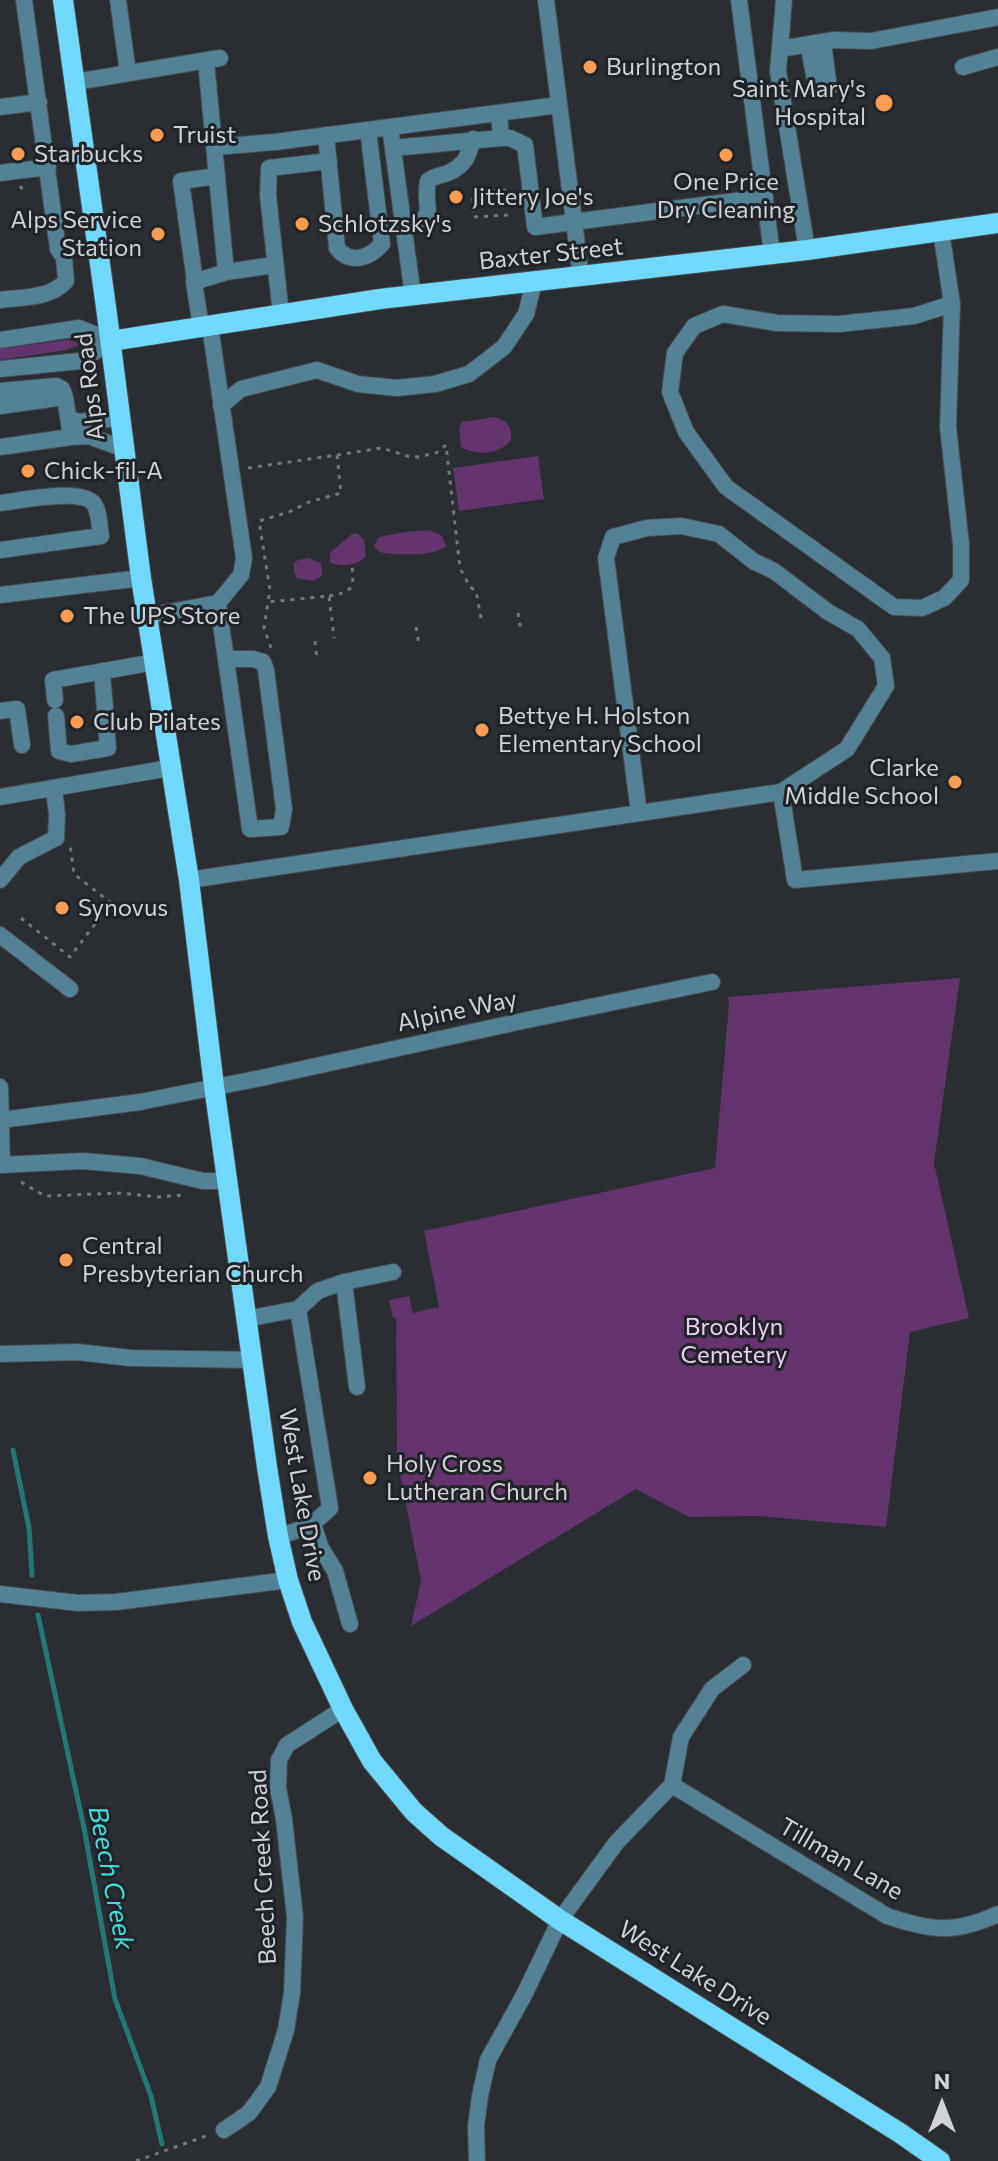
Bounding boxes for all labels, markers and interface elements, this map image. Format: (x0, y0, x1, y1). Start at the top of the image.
place label: Burlington (606, 53, 721, 81)
marker: Burlington (581, 58, 599, 76)
place label: Saint Mary's Hospital (732, 75, 866, 131)
marker: Saint Mary's Hospital (873, 92, 895, 114)
place label: Truist (173, 121, 236, 149)
marker: Truist (148, 126, 166, 144)
place label: Starbucks (34, 140, 143, 168)
marker: Starbucks (9, 145, 27, 163)
marker: One Price Dry Cleaning (717, 146, 735, 164)
place label: One Price Dry Cleaning (657, 168, 795, 224)
place label: Jittery Joe's (472, 183, 594, 211)
marker: Jittery Joe's (447, 188, 465, 206)
place label: Alps Service Station (11, 206, 142, 262)
place label: Schlotzsky's (318, 210, 452, 238)
marker: Schlotzsky's (293, 215, 311, 233)
marker: Alps Service Station (149, 225, 167, 243)
street label: Baxter Street (477, 232, 625, 276)
street label: Alps Road (69, 332, 111, 442)
place label: Chick-fil-A (44, 457, 163, 485)
marker: Chick-fil-A (19, 462, 37, 480)
place label: The UPS Store (83, 602, 240, 630)
marker: The UPS Store (58, 607, 76, 625)
place label: Bettye H. Holston Elementary School (498, 702, 702, 758)
place label: Club Pilates (93, 708, 221, 736)
marker: Club Pilates (68, 713, 86, 731)
marker: Bettye H. Holston Elementary School (473, 721, 491, 739)
place label: Clarke Middle School (784, 754, 939, 810)
marker: Clarke Middle School (946, 773, 964, 791)
place label: Synovus (78, 894, 168, 922)
marker: Synovus (53, 899, 71, 917)
street label: Alpine Way (394, 984, 520, 1038)
place label: Central Presbyterian Church (82, 1232, 303, 1288)
marker: Central Presbyterian Church (57, 1251, 75, 1269)
park label: Brooklyn Cemetery (681, 1313, 787, 1369)
street label: West Lake Drive (273, 1406, 331, 1584)
place label: Holy Cross Lutheran Church (386, 1450, 568, 1506)
marker: Holy Cross Lutheran Church (361, 1469, 379, 1487)
street label: Beech Creek Road (244, 1769, 282, 1965)
water label: Beech Creek (82, 1803, 140, 1953)
street label: Tillman Lane (774, 1812, 908, 1906)
street label: West Lake Drive (613, 1914, 777, 2032)
north arrow (902, 2065, 982, 2145)
text: N (934, 2067, 950, 2094)

